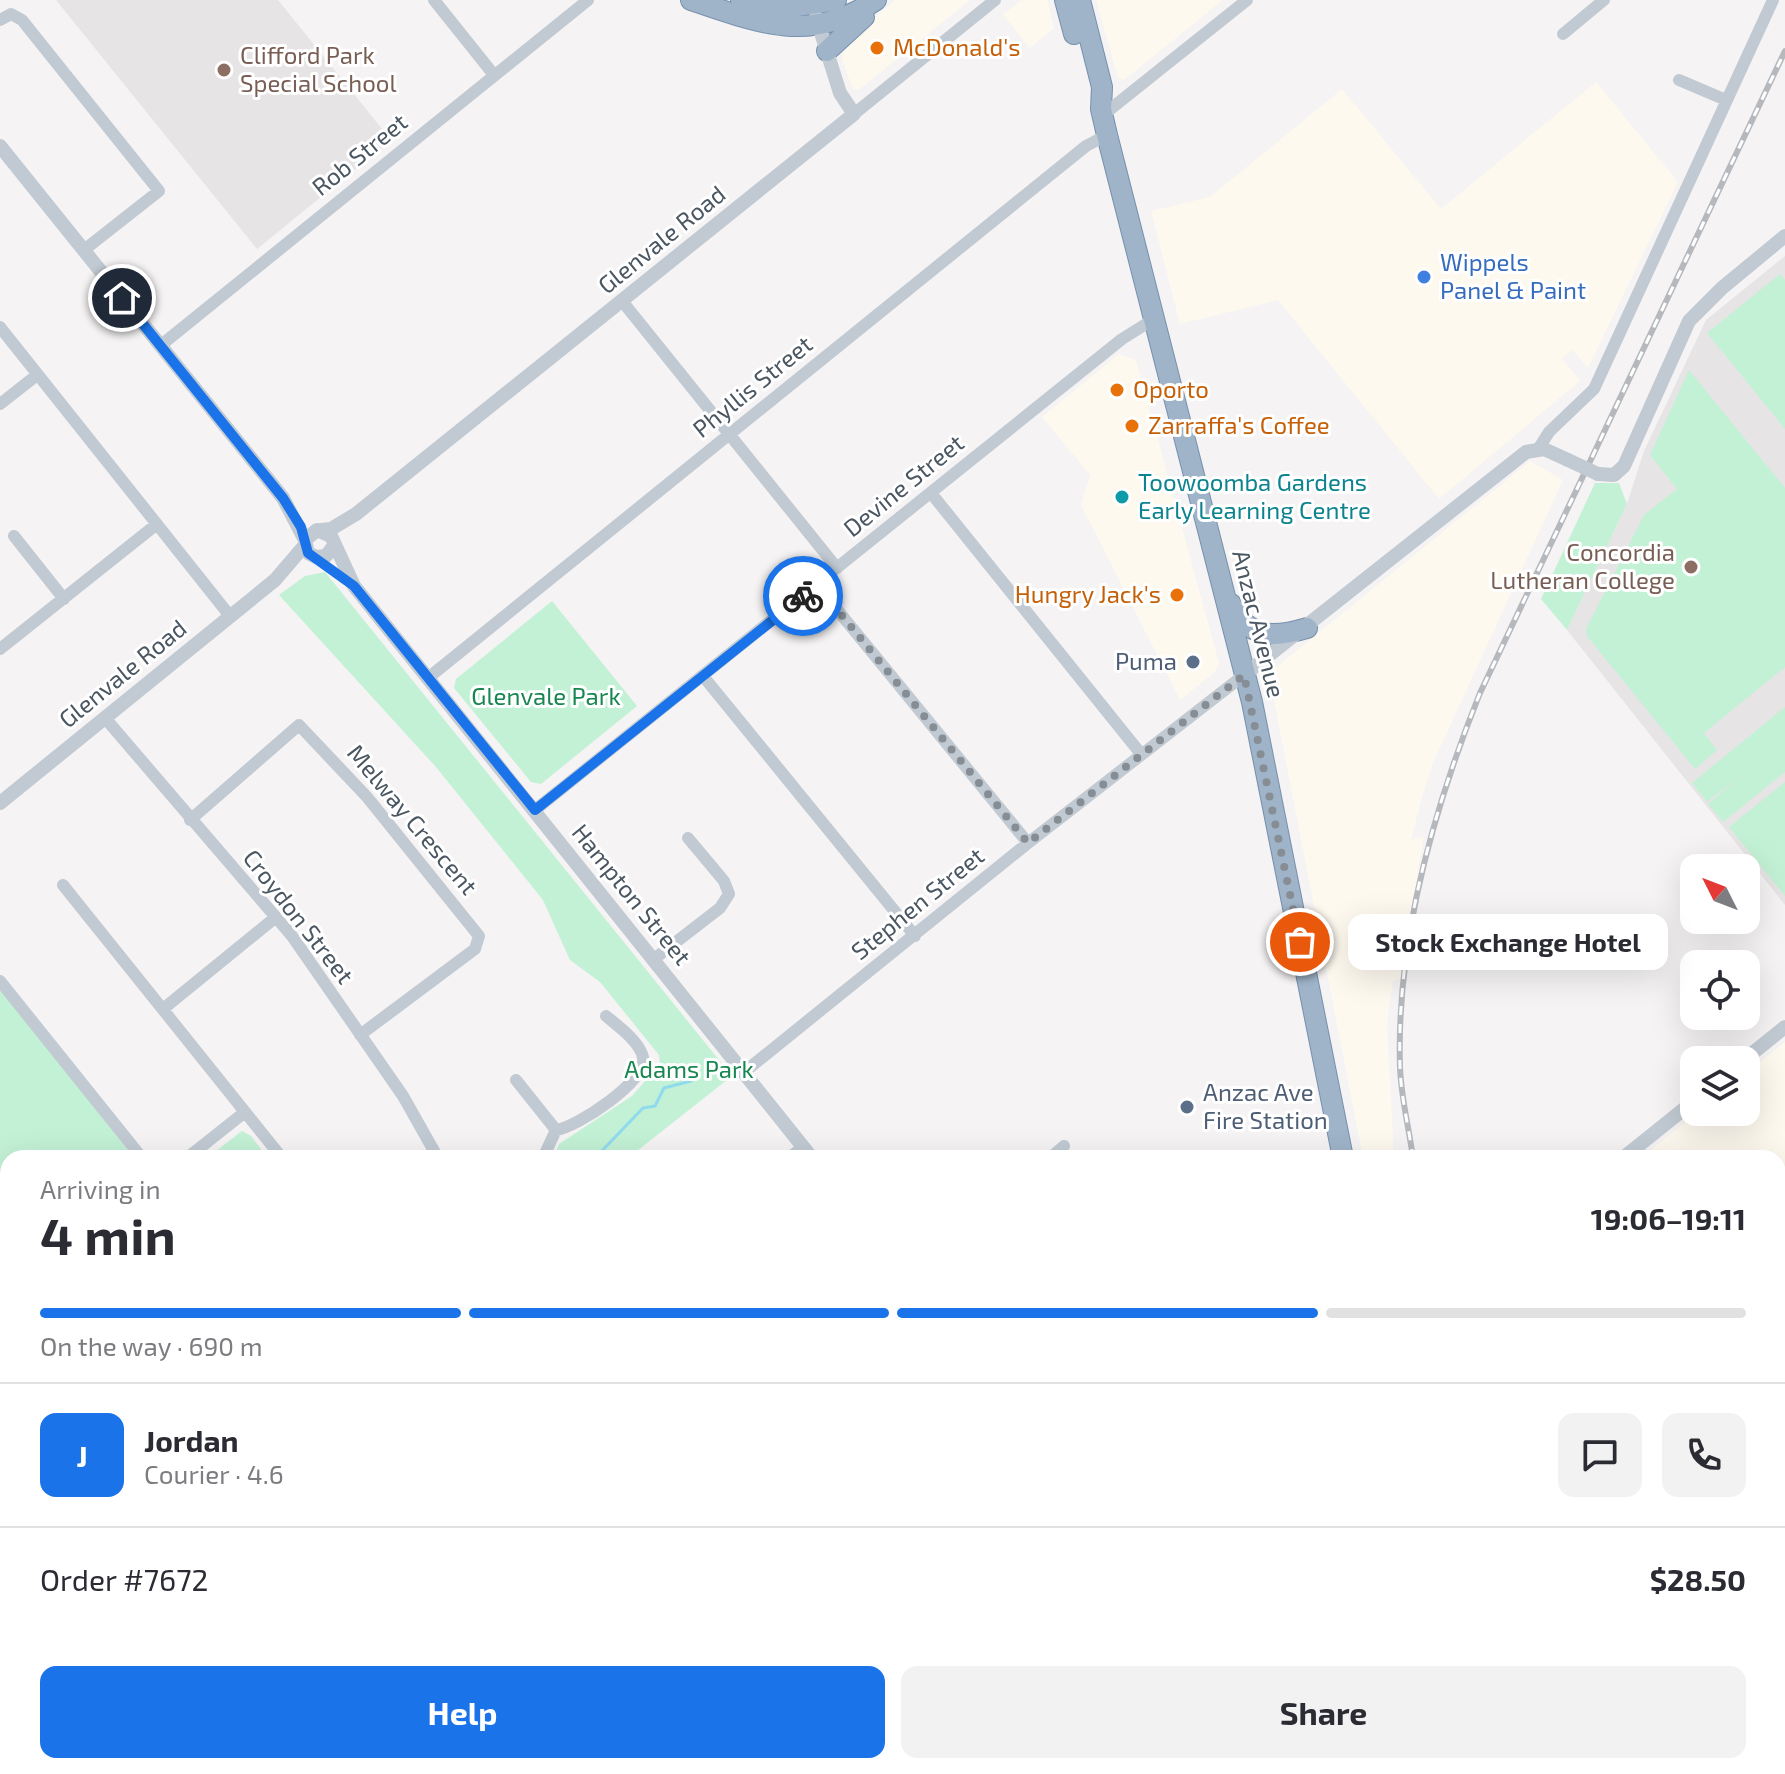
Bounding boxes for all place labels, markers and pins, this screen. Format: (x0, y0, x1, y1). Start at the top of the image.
place label: McDonald's (893, 32, 1021, 61)
marker: McDonald's (868, 39, 886, 57)
place label: Clifford Park Special School (240, 40, 397, 97)
marker: Clifford Park Special School (215, 61, 233, 79)
place label: Wippels Panel & Paint (1440, 247, 1586, 304)
pin (88, 264, 156, 332)
marker: Wippels Panel & Paint (1415, 268, 1433, 286)
place label: Oporto (1133, 374, 1209, 403)
marker: Oporto (1108, 381, 1126, 399)
place label: Zarraffa's Coffee (1148, 410, 1330, 439)
marker: Zarraffa's Coffee (1123, 417, 1141, 435)
place label: Toowoomba Gardens Early Learning Centre (1138, 467, 1371, 524)
marker: Toowoomba Gardens Early Learning Centre (1113, 488, 1131, 506)
place label: Concordia Lutheran College (1490, 537, 1675, 594)
marker: Concordia Lutheran College (1682, 558, 1700, 576)
place label: Hungry Jack's (1015, 579, 1161, 608)
marker: Hungry Jack's (1168, 586, 1186, 604)
place label: Puma (1115, 646, 1177, 675)
marker: Puma (1184, 653, 1202, 671)
pin (1266, 908, 1334, 976)
callout: Stock Exchange Hotel (1348, 914, 1668, 970)
place label: Anzac Ave Fire Station (1203, 1077, 1328, 1134)
marker: Anzac Ave Fire Station (1178, 1098, 1196, 1116)

